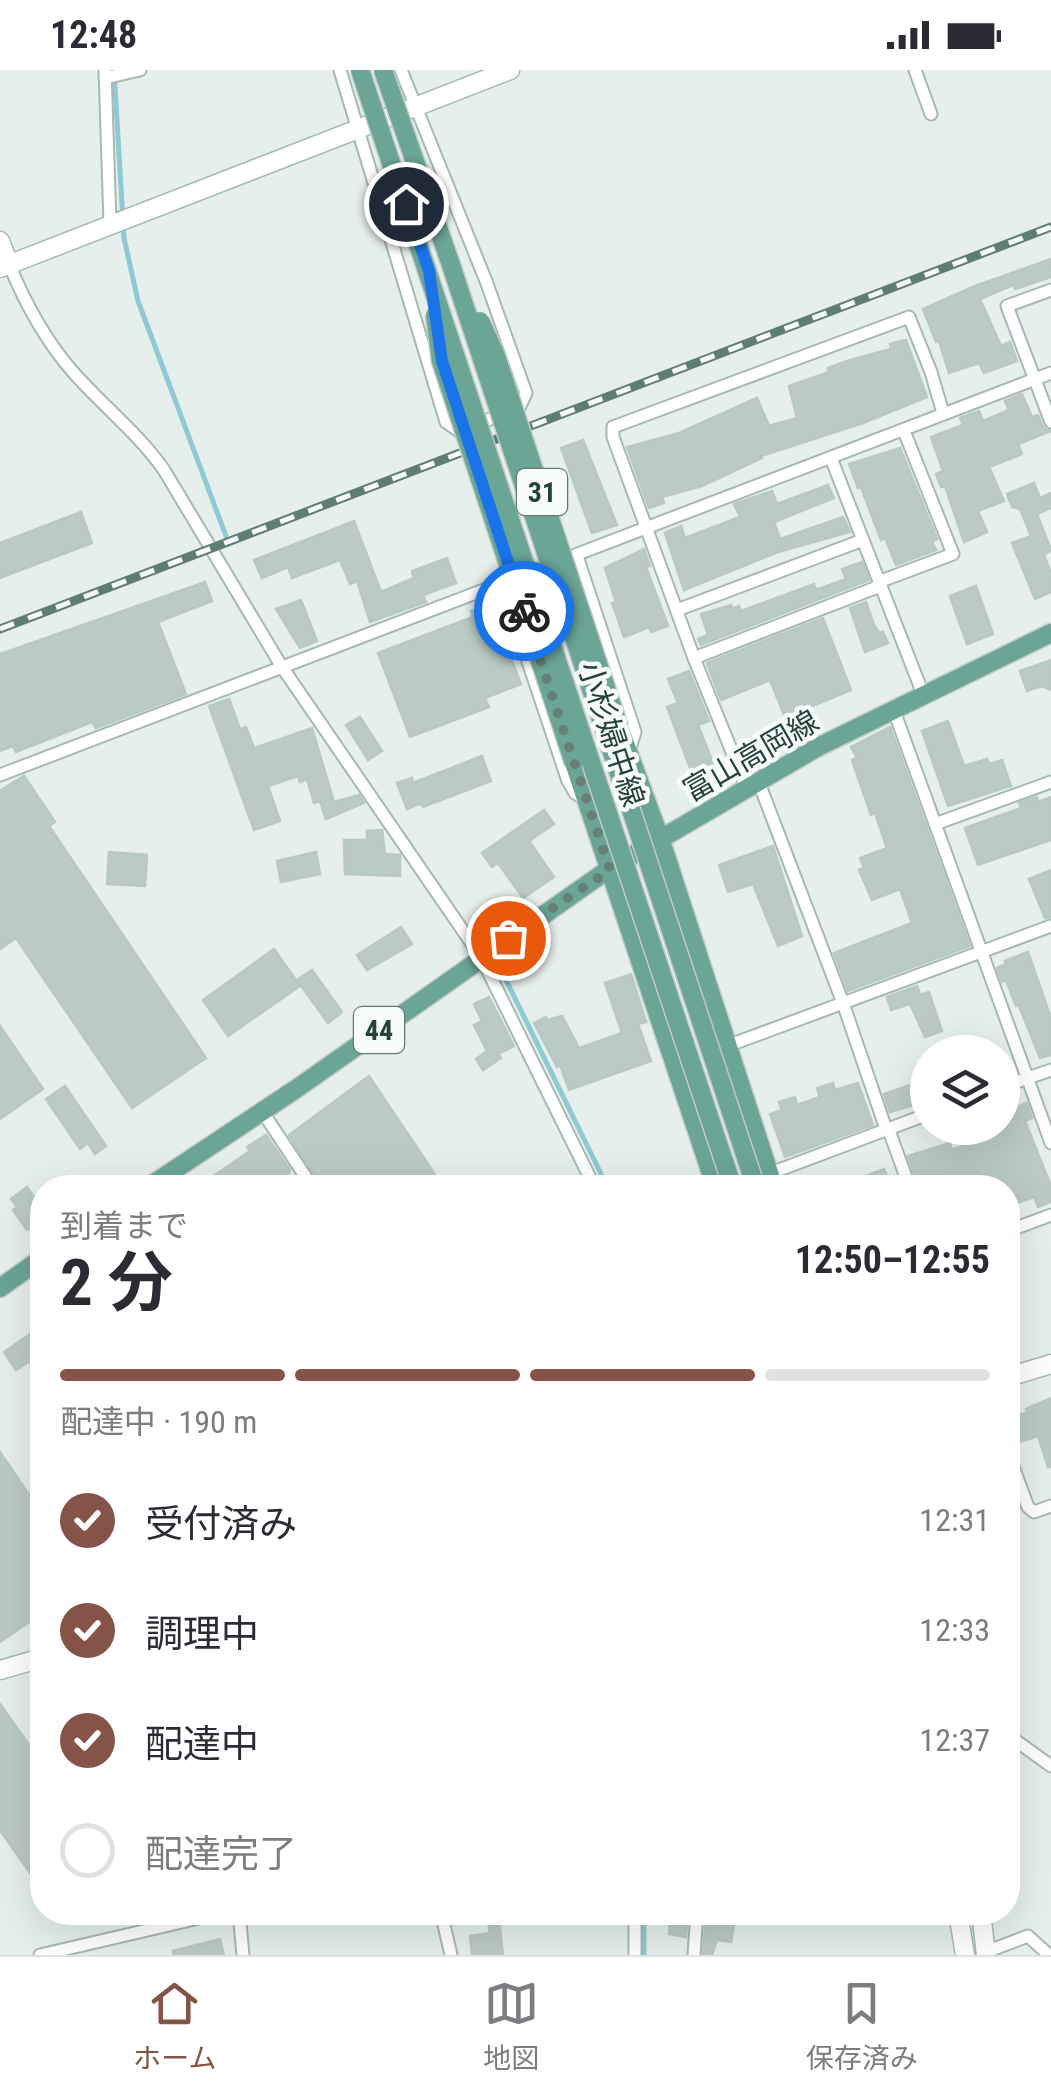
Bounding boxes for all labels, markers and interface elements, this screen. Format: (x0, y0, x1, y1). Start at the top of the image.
text: 12:48 (50, 13, 137, 57)
pin (364, 162, 449, 247)
icon: home (379, 177, 434, 232)
road number: 31 (517, 469, 567, 515)
courier (474, 561, 574, 661)
icon: bike (497, 584, 552, 639)
street label: 小杉婦中線 (572, 657, 651, 811)
street label: 富山高岡線 (677, 703, 824, 808)
pin (466, 896, 551, 981)
icon: bag (481, 911, 536, 966)
road number: 44 (354, 1007, 404, 1053)
map controls (910, 1035, 1020, 1145)
button: layers (910, 1035, 1020, 1145)
text: 到着まで (60, 1207, 188, 1245)
text: 12:50–12:55 (795, 1238, 990, 1282)
text: 2 分 (60, 1245, 173, 1321)
text: 配達中 · 190 m (60, 1403, 257, 1441)
icon: check (60, 1493, 115, 1548)
text: 12:31 (919, 1501, 990, 1539)
text: 受付済み (145, 1502, 297, 1546)
icon: check (60, 1603, 115, 1658)
text: 12:33 (919, 1611, 990, 1649)
text: 調理中 (145, 1612, 259, 1656)
icon: check (60, 1713, 115, 1768)
text: 12:37 (919, 1721, 990, 1759)
text: 配達中 (145, 1722, 259, 1766)
text: 配達完了 (145, 1832, 297, 1876)
tab: ホーム (133, 1976, 216, 2076)
tab: 地図 (483, 1976, 539, 2076)
tab: 保存済み (806, 1976, 918, 2076)

